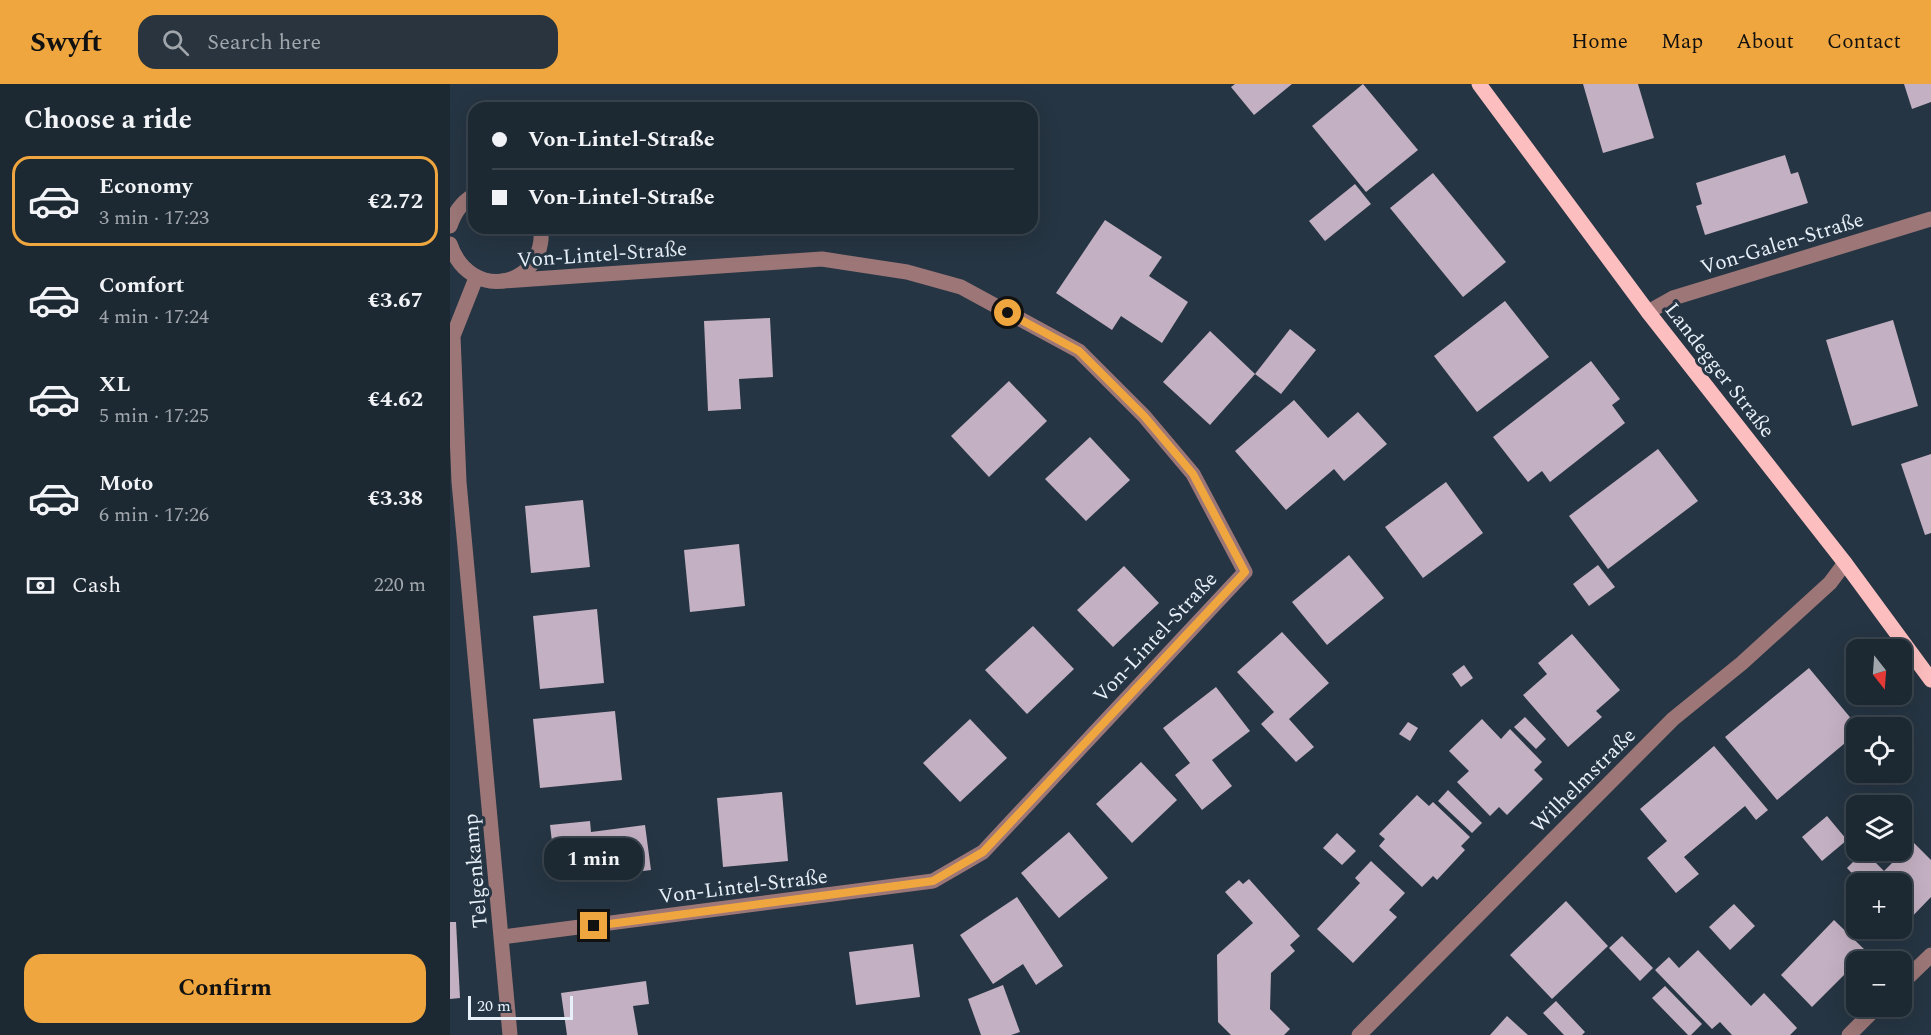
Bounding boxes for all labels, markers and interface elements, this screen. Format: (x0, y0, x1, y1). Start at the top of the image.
search box (138, 15, 558, 69)
text: Swyft (30, 21, 102, 64)
icon: search (159, 26, 192, 59)
text: Search here (207, 26, 321, 59)
text: Home (1571, 26, 1628, 58)
text: Map (1661, 26, 1703, 58)
text: About (1736, 26, 1794, 58)
text: Contact (1827, 26, 1901, 58)
text: Choose a ride (24, 99, 192, 141)
text: Von-Lintel-Straße (528, 123, 715, 156)
text: Economy (99, 170, 192, 203)
icon: car (27, 174, 81, 228)
text: Von-Lintel-Straße (528, 181, 715, 214)
text: €2.72 (368, 185, 423, 218)
text: 3 min · 17:23 (99, 203, 209, 233)
street label: Von-Galen-Straße (1697, 204, 1868, 284)
street label: Von-Lintel-Straße (516, 233, 688, 277)
text: Comfort (99, 269, 184, 302)
icon: car (27, 273, 81, 327)
text: €3.67 (368, 284, 423, 317)
street label: Landegger Straße (1656, 296, 1782, 445)
route start (994, 299, 1021, 326)
text: 4 min · 17:24 (99, 302, 209, 332)
text: XL (99, 368, 130, 401)
icon: car (27, 372, 81, 426)
text: €4.62 (368, 383, 423, 416)
text: 5 min · 17:25 (99, 401, 209, 431)
text: Moto (99, 467, 153, 500)
icon: car (27, 471, 81, 525)
text: €3.38 (368, 482, 423, 515)
text: 6 min · 17:26 (99, 500, 209, 530)
street label: Von-Lintel-Straße (1086, 564, 1226, 711)
icon: cash (24, 569, 57, 602)
text: Cash (72, 569, 121, 602)
text: 220 m (374, 570, 426, 600)
north arrow (1846, 639, 1912, 705)
map controls (1846, 639, 1912, 1017)
button: locate (1846, 717, 1912, 783)
street label: Wilhelmstraße (1524, 721, 1644, 841)
button: layers (1846, 795, 1912, 861)
street label: Telgenkamp (455, 812, 497, 929)
callout: 1 min (544, 839, 644, 881)
text: 1 min (567, 844, 620, 874)
street label: Von-Lintel-Straße (657, 861, 830, 913)
button: + (1846, 873, 1912, 939)
route end (580, 912, 607, 939)
button: − (1846, 951, 1912, 1017)
button: Confirm (24, 954, 426, 1023)
scale bar (468, 993, 573, 1020)
text: 20 m (477, 994, 511, 1018)

